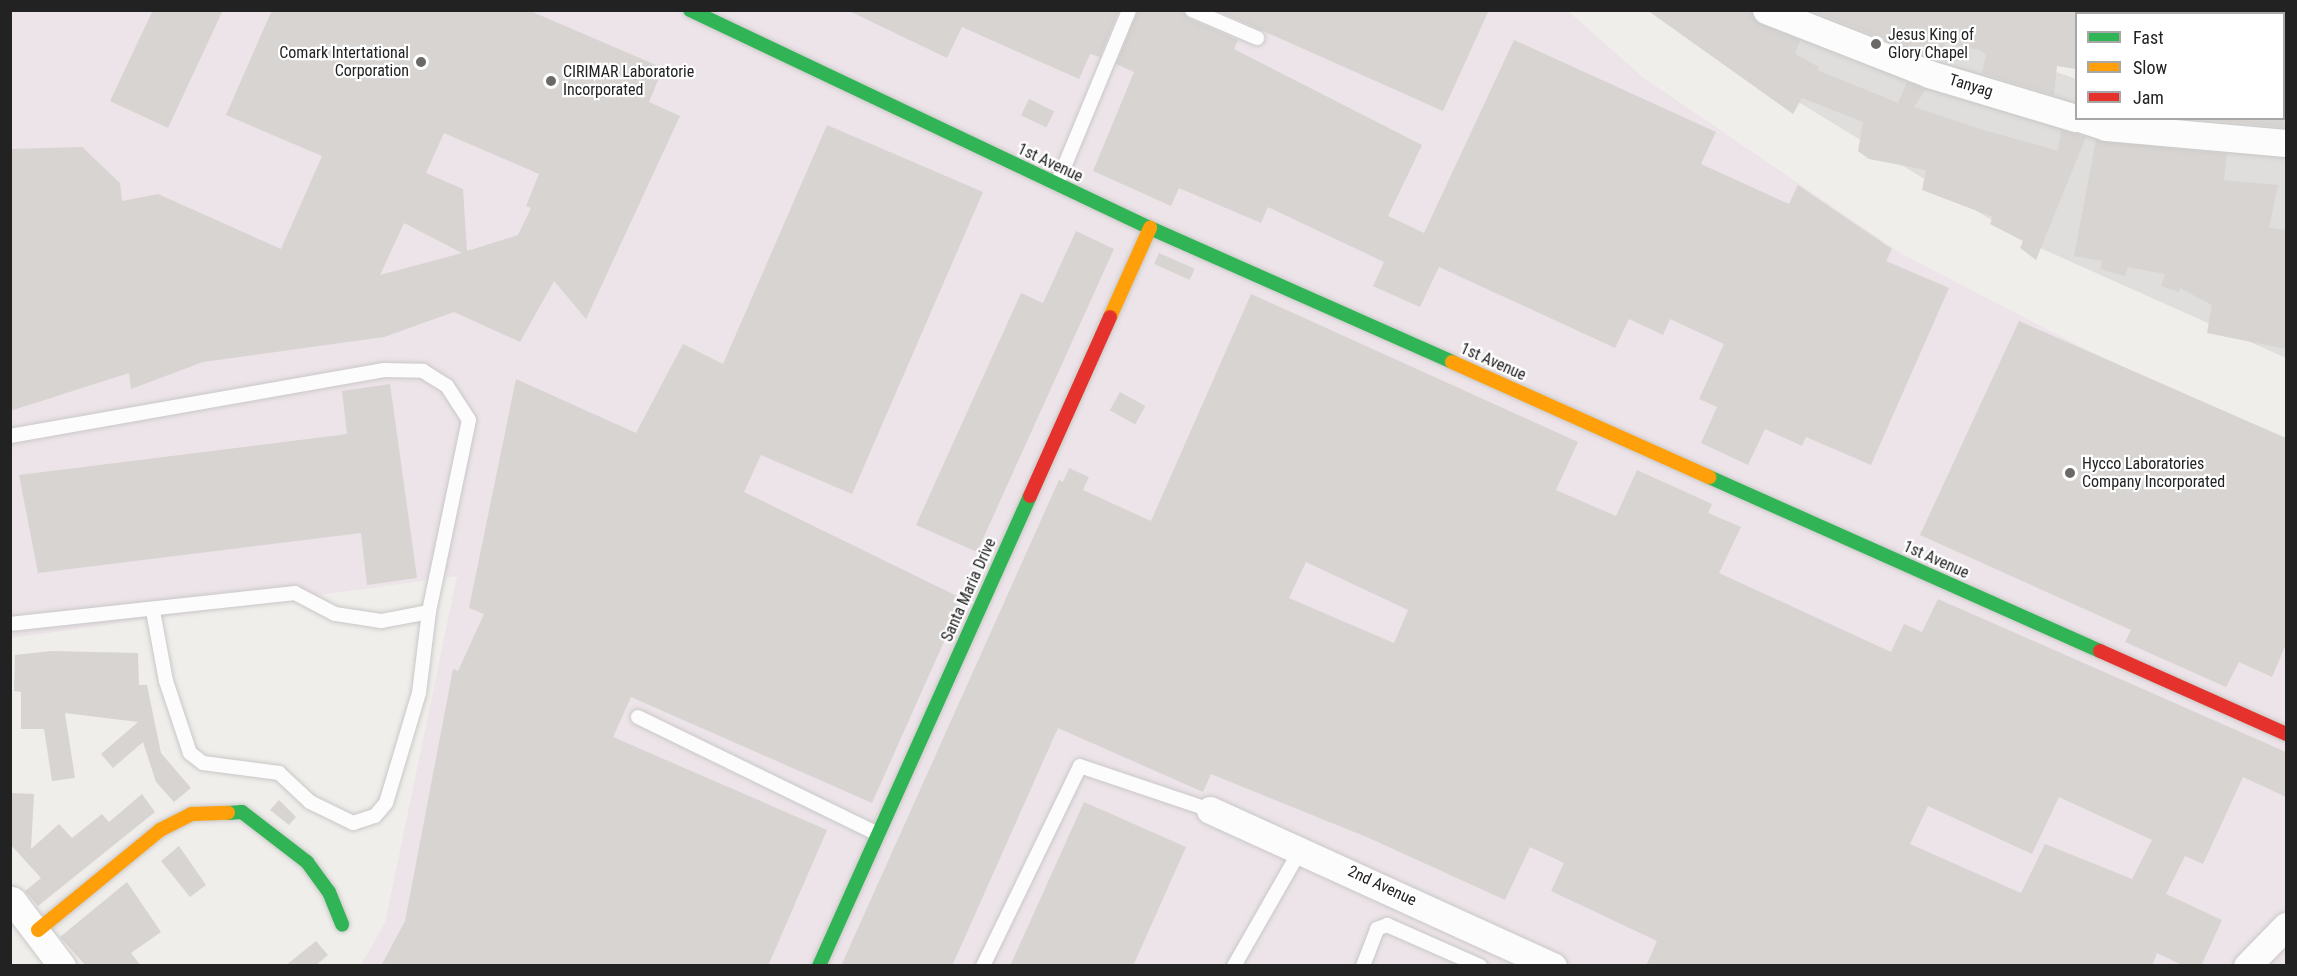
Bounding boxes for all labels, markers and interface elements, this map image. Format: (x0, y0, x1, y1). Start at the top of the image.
legend (2075, 12, 2285, 120)
place label: Jesus King of Glory Chapel (1888, 25, 1974, 63)
text: Fast (2133, 27, 2164, 48)
marker: Jesus King of Glory Chapel (1869, 37, 1883, 51)
place label: Comark Intertational Corporation (279, 43, 409, 81)
marker: Comark Intertational Corporation (414, 55, 428, 69)
text: Slow (2133, 57, 2167, 78)
place label: CIRIMAR Laboratorie Incorporated (563, 62, 694, 100)
street label: Tanyag (1947, 70, 1995, 102)
marker: CIRIMAR Laboratorie Incorporated (544, 74, 558, 88)
text: Jam (2133, 87, 2164, 108)
street label: 1st Avenue (1014, 140, 1086, 186)
street label: 1st Avenue (1457, 339, 1529, 385)
place label: Hycco Laboratories Company Incorporated (2082, 454, 2225, 492)
marker: Hycco Laboratories Company Incorporated (2063, 466, 2077, 480)
street label: Santa Maria Drive (938, 535, 1000, 645)
street label: 1st Avenue (1900, 537, 1972, 583)
street label: 2nd Avenue (1345, 862, 1419, 910)

